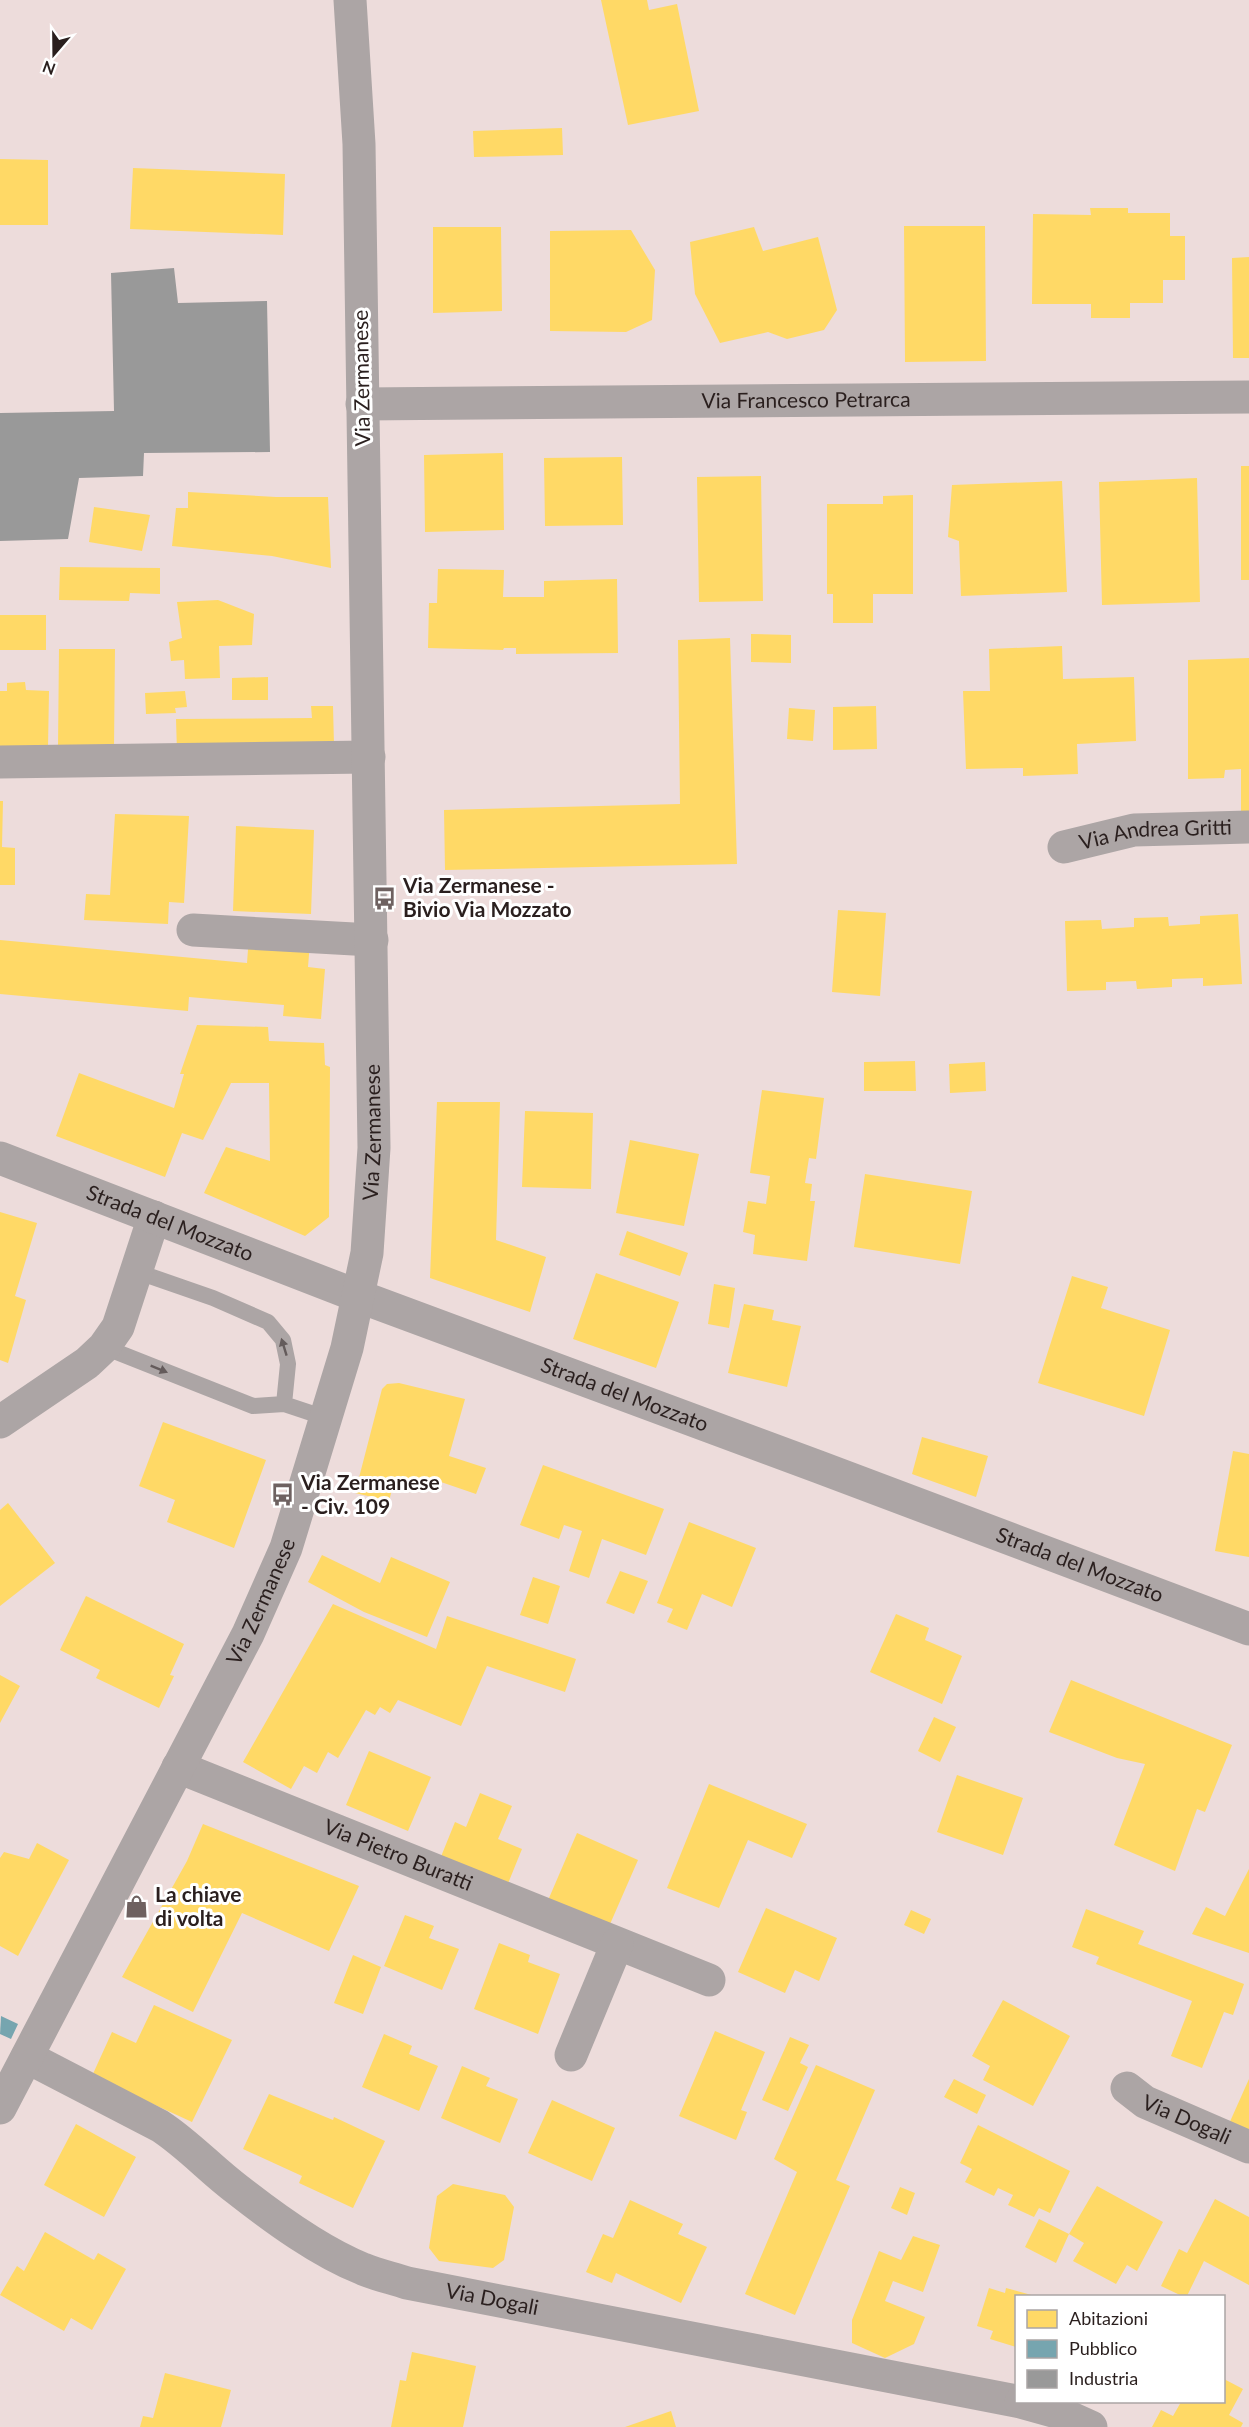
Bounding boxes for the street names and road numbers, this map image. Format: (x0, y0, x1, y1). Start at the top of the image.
street label: Via Zermanese (347, 309, 374, 447)
street label: Via Francesco Petrarca (701, 386, 911, 412)
street label: Via Andrea Gritti (1076, 813, 1232, 854)
street label: Via Zermanese (357, 1064, 385, 1201)
street label: Strada del Mozzato (83, 1179, 257, 1266)
street label: Strada del Mozzato (538, 1351, 712, 1436)
street label: Strada del Mozzato (993, 1521, 1167, 1607)
street label: Via Zermanese (220, 1535, 299, 1669)
street label: Via Pietro Buratti (320, 1813, 477, 1895)
street label: Via Dogali (1139, 2088, 1235, 2149)
street label: Via Dogali (444, 2277, 541, 2319)

